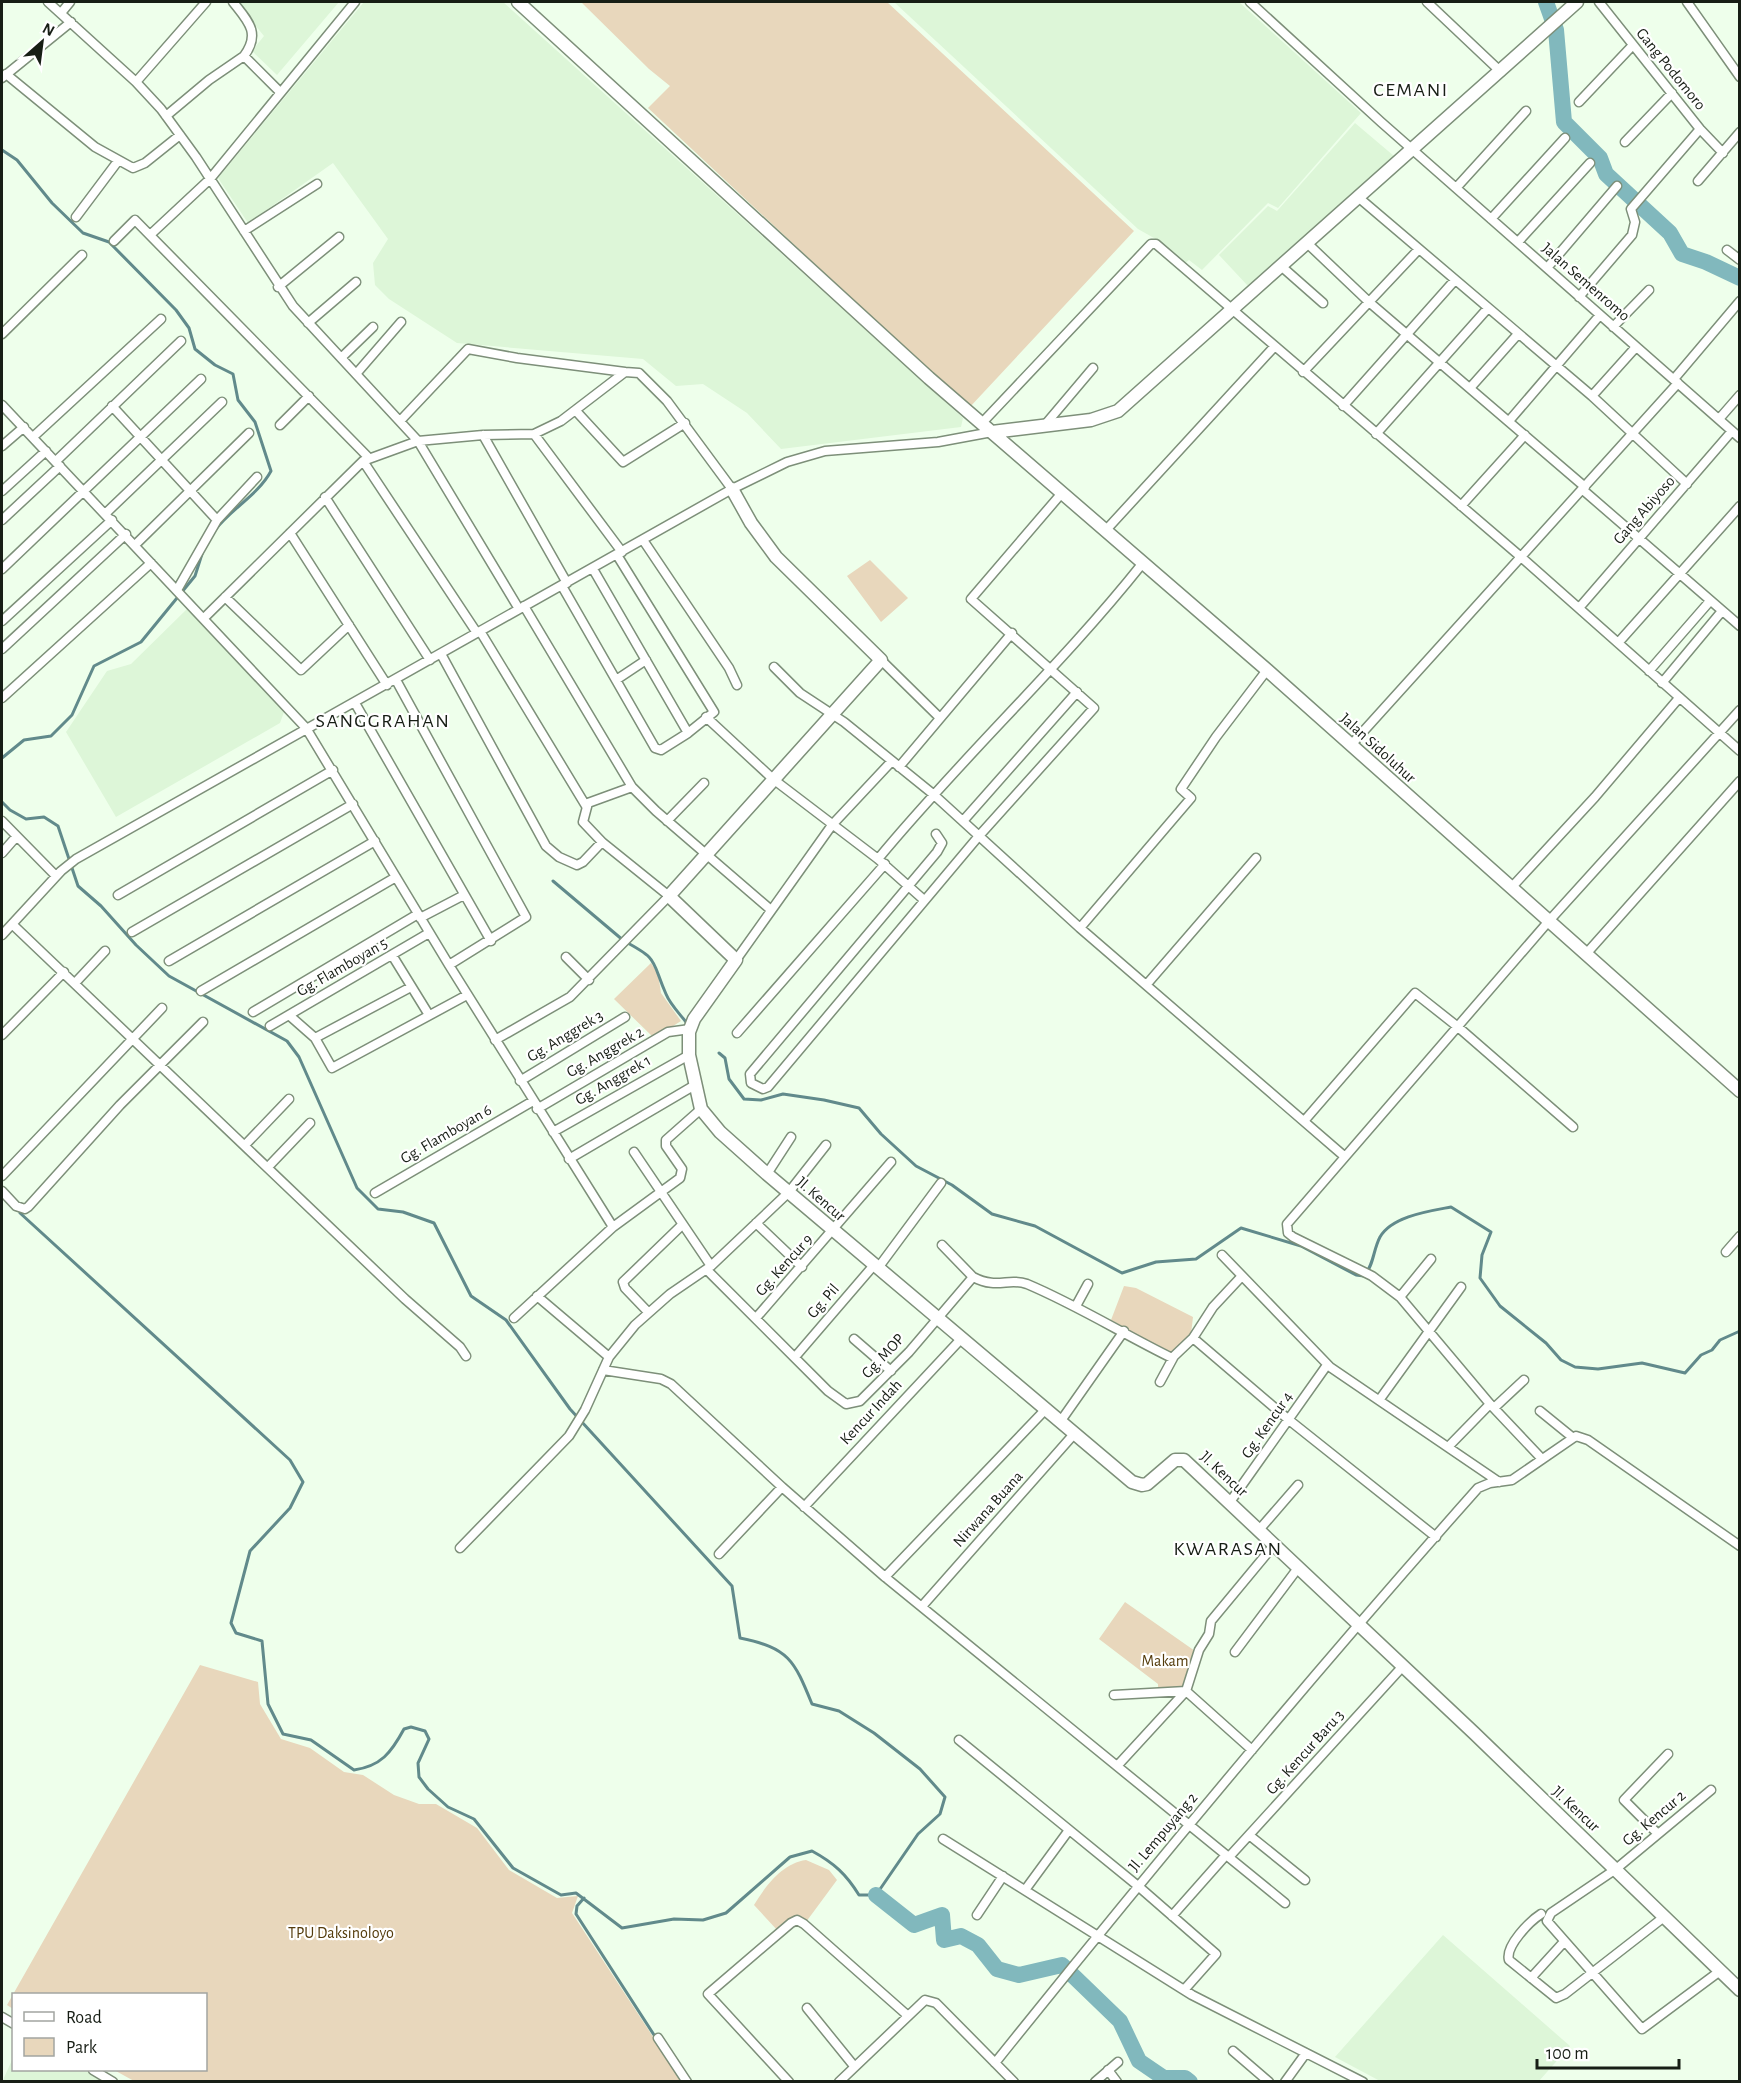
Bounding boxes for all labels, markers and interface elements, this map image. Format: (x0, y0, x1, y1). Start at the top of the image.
north arrow (12, 12, 72, 72)
text: N (40, 20, 57, 39)
street label: Gang Podomoro (1633, 25, 1709, 113)
district label: CEMANI (1373, 80, 1449, 100)
street label: Jalan Semenromo (1539, 240, 1633, 324)
street label: Gang Abiyoso (1610, 473, 1679, 548)
street label: Jalan Sidoluhur (1337, 710, 1419, 786)
district label: SANGGRAHAN (316, 711, 450, 731)
street label: Gg. Flamboyan 5 (294, 935, 390, 1000)
street label: Gg. Anggrek 3 (524, 1007, 606, 1065)
street label: Gg. Anggrek 2 (564, 1024, 646, 1080)
street label: Gg. Anggrek 1 (573, 1052, 653, 1108)
street label: Gg. Flamboyan 6 (398, 1101, 495, 1167)
street label: Jl. Kencur (794, 1174, 849, 1225)
street label: Gg. Kencur 9 (752, 1231, 816, 1299)
street label: Gg. Pil (804, 1281, 842, 1321)
street label: Gg. MOP (859, 1331, 907, 1381)
street label: Kencur Indah (837, 1376, 905, 1448)
street label: Gg. Kencur 4 (1238, 1389, 1296, 1461)
street label: Jl. Kencur (1197, 1448, 1251, 1500)
street label: Nirwana Buana (950, 1468, 1026, 1550)
district label: KWARASAN (1173, 1539, 1283, 1559)
park label: Makam (1142, 1653, 1188, 1669)
street label: Gg. Kencur Baru 3 (1263, 1707, 1347, 1797)
street label: Jl. Kencur (1549, 1783, 1603, 1835)
street label: Gg. Kencur 2 (1620, 1787, 1688, 1849)
street label: Jl. Lempuyang 2 (1125, 1789, 1201, 1875)
park label: TPU Daksinoloyo (288, 1925, 394, 1942)
legend (12, 1993, 207, 2071)
text: Road (66, 2009, 102, 2027)
scale bar (1537, 2032, 1680, 2070)
text: Park (66, 2039, 98, 2057)
text: 100 m (1546, 2045, 1589, 2063)

